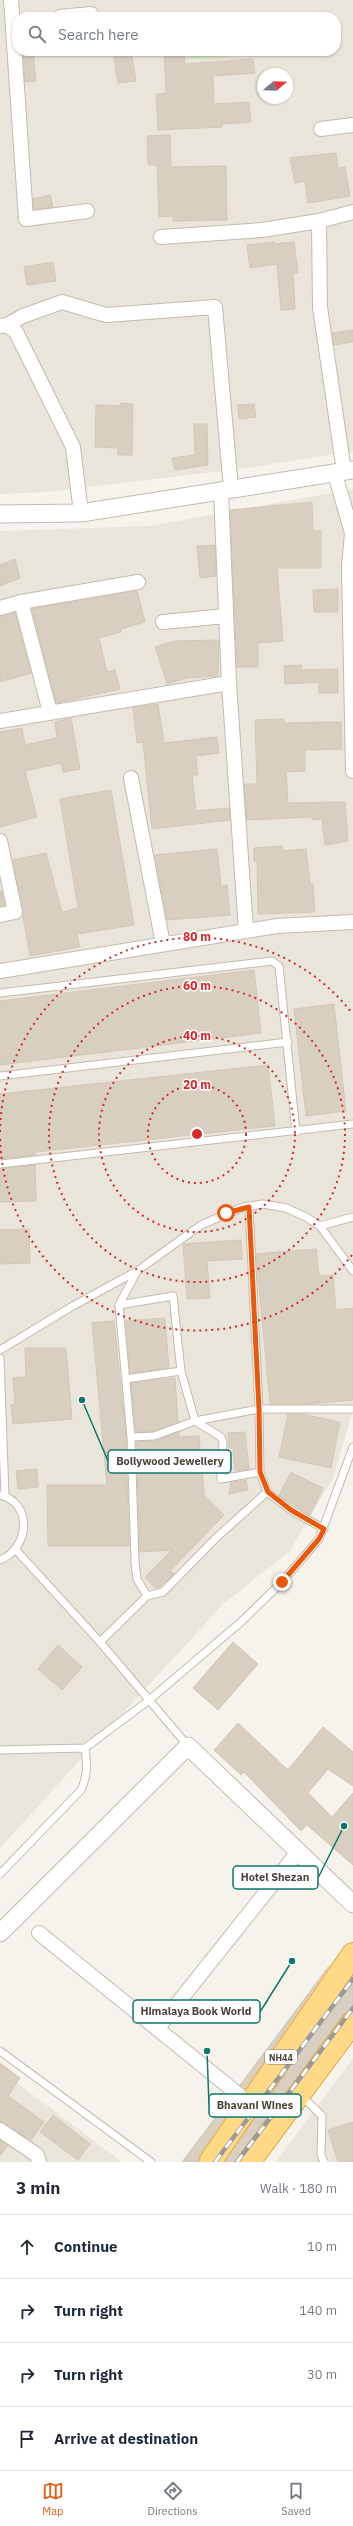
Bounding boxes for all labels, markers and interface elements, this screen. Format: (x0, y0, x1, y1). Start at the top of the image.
search box (12, 12, 341, 56)
icon: search (26, 23, 48, 45)
text: Search here (58, 25, 138, 44)
north arrow (257, 68, 293, 104)
text: 80 m (183, 929, 211, 944)
text: 60 m (183, 978, 211, 993)
text: 40 m (183, 1028, 211, 1043)
text: 20 m (183, 1077, 211, 1092)
centre of rings (190, 1127, 204, 1141)
route start (217, 1204, 235, 1222)
callout: Bollywood Jewellery (108, 1450, 231, 1473)
text: Bollywood Jewellery (116, 1454, 224, 1468)
route end (273, 1573, 291, 1591)
callout: Hotel Shezan (233, 1866, 318, 1889)
text: Hotel Shezan (241, 1870, 309, 1884)
callout: Himalaya Book World (133, 2000, 260, 2023)
text: Himalaya Book World (140, 2004, 252, 2018)
road number: NH44 (265, 2050, 297, 2064)
callout: Bhavani Wines (209, 2094, 301, 2117)
text: Bhavani Wines (217, 2098, 294, 2112)
text: 3 min (16, 2177, 60, 2199)
text: Walk · 180 m (260, 2180, 337, 2197)
icon: ahead (16, 2236, 38, 2258)
text: Continue (54, 2237, 118, 2256)
text: 10 m (307, 2238, 337, 2255)
icon: right (16, 2300, 38, 2322)
text: Turn right (54, 2301, 123, 2320)
text: 140 m (299, 2302, 337, 2319)
icon: right (16, 2364, 38, 2386)
text: Turn right (54, 2365, 123, 2384)
text: 30 m (307, 2366, 337, 2383)
icon: arrive (16, 2428, 38, 2450)
text: Arrive at destination (54, 2429, 198, 2448)
tab: Map (42, 2480, 64, 2518)
tab: Directions (148, 2480, 198, 2518)
tab: Saved (281, 2480, 311, 2518)

